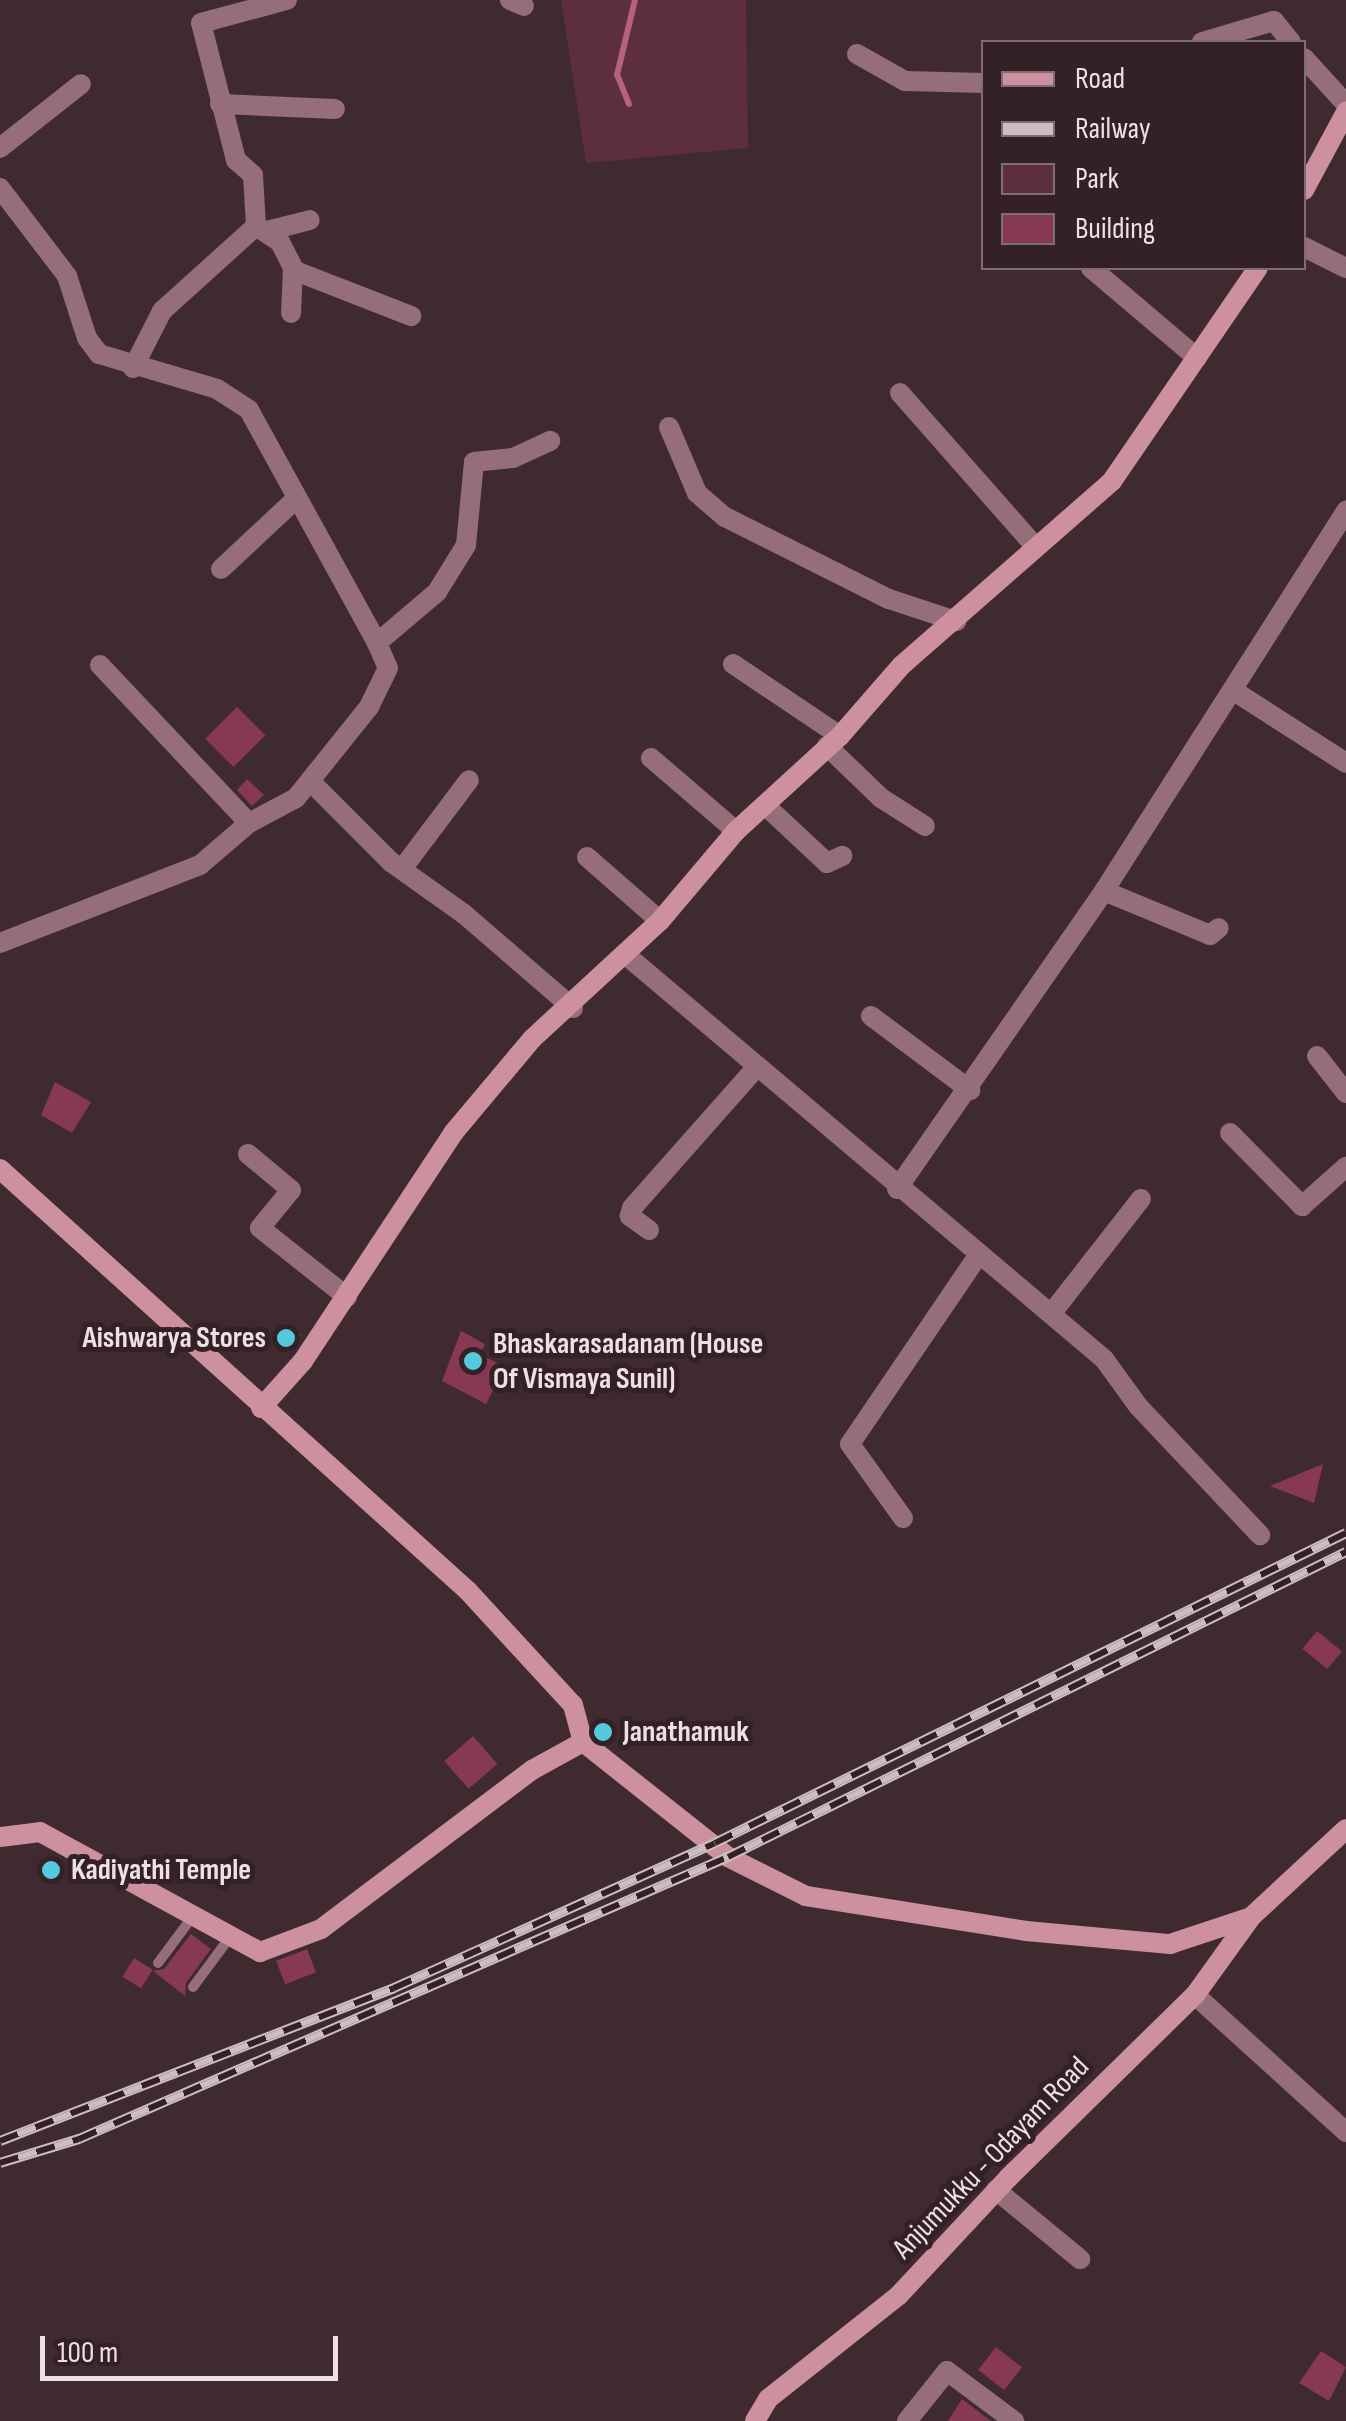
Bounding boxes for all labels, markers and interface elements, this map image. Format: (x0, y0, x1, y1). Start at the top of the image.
legend (981, 40, 1306, 270)
text: Road (1075, 61, 1125, 97)
text: Railway (1075, 111, 1151, 147)
text: Park (1075, 161, 1119, 197)
text: Building (1075, 211, 1155, 247)
place label: Aishwarya Stores (83, 1320, 266, 1356)
place label: Bhaskarasadanam (House Of Vismaya Sunil) (493, 1326, 763, 1396)
marker: Aishwarya Stores (275, 1327, 297, 1349)
marker: Bhaskarasadanam (House Of Vismaya Sunil) (462, 1350, 484, 1372)
place label: Janathamuk (623, 1714, 749, 1750)
marker: Janathamuk (592, 1721, 614, 1743)
place label: Kadiyathi Temple (71, 1852, 251, 1888)
marker: Kadiyathi Temple (40, 1859, 62, 1881)
street label: Anjumukku - Odayam Road (885, 2049, 1097, 2267)
scale bar (45, 2316, 342, 2378)
text: 100 m (57, 2335, 118, 2371)

